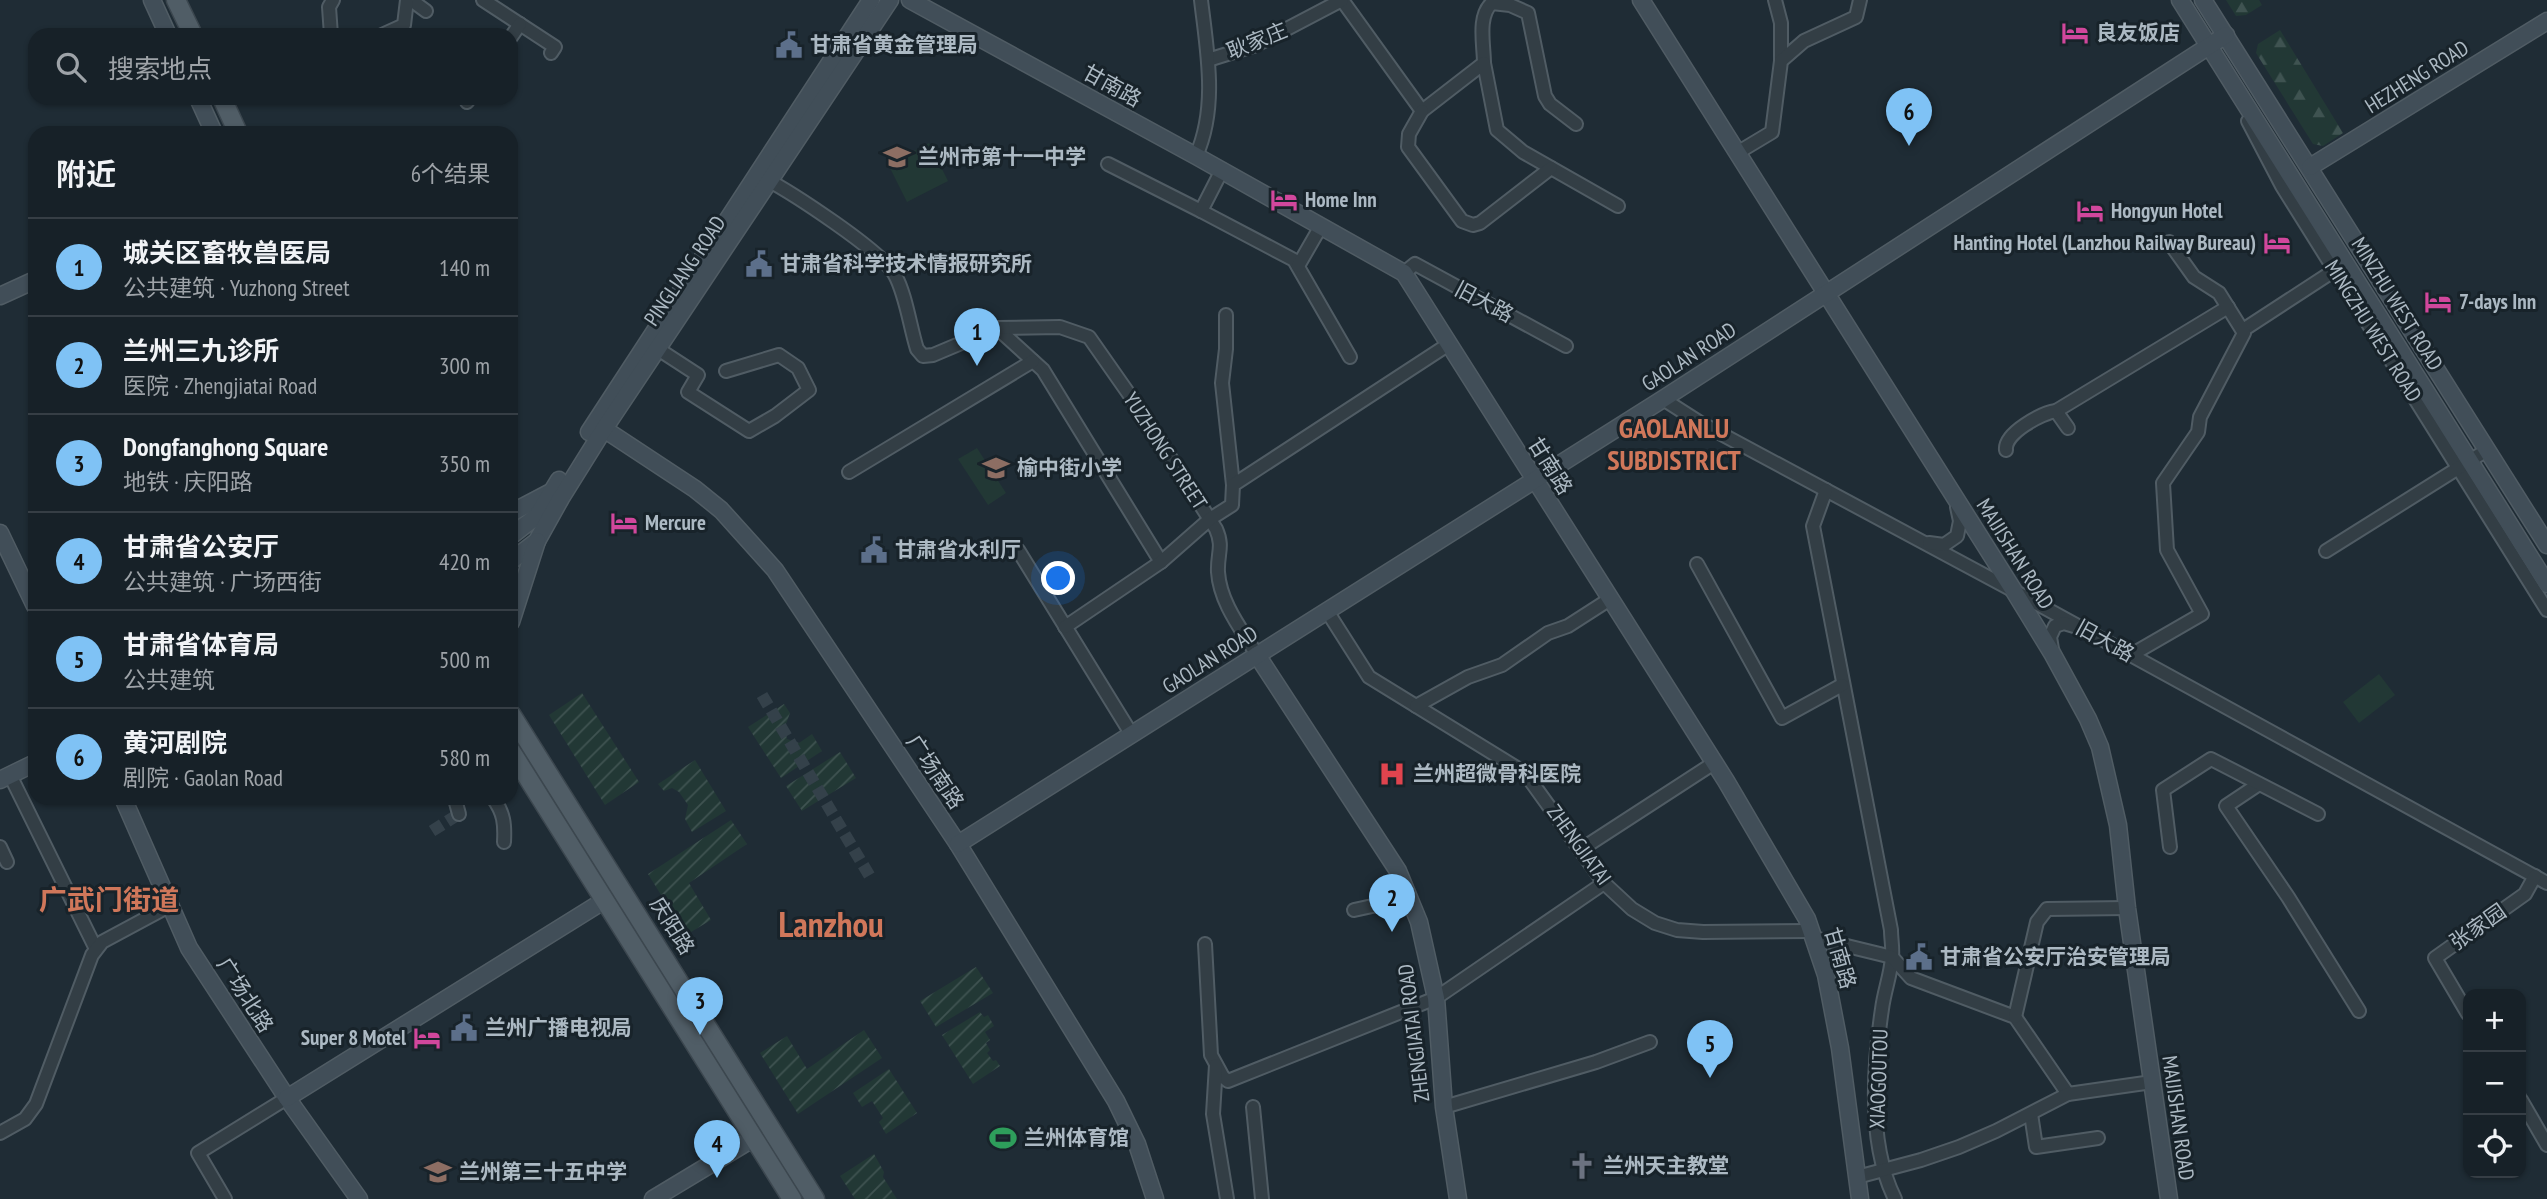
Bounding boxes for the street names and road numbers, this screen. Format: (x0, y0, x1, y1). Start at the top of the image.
street label: 耿家庄 (1223, 16, 1291, 65)
street label: HEZHENG ROAD (2360, 34, 2474, 119)
street label: 甘南路 (1078, 58, 1146, 113)
street label: PINGLIANG ROAD (638, 210, 731, 331)
street label: MINZHU WEST ROAD (2346, 232, 2449, 375)
street label: MINGZHU WEST ROAD (2319, 255, 2428, 407)
street label: 旧大路 (1450, 275, 1518, 328)
street label: GAOLAN ROAD (1636, 316, 1741, 397)
street label: YUZHONG STREET (1117, 387, 1214, 515)
street label: 甘南路 (1522, 432, 1579, 500)
street label: MAIJISHAN ROAD (1971, 493, 2060, 614)
street label: 旧大路 (2071, 613, 2139, 668)
street label: GAOLAN ROAD (1157, 620, 1262, 699)
street label: 广场南路 (901, 729, 970, 814)
street label: ZHENGJIATAI (1541, 799, 1618, 890)
street label: 庆阳路 (644, 892, 701, 960)
street label: 张家园 (2444, 897, 2511, 956)
street label: 甘南路 (1819, 924, 1862, 992)
street label: 广场北路 (211, 952, 280, 1037)
street label: ZHENGJIATAI ROAD (1392, 962, 1435, 1104)
street label: XIAOGOUTOU (1863, 1028, 1894, 1130)
street label: MAIJISHAN ROAD (2156, 1054, 2201, 1182)

